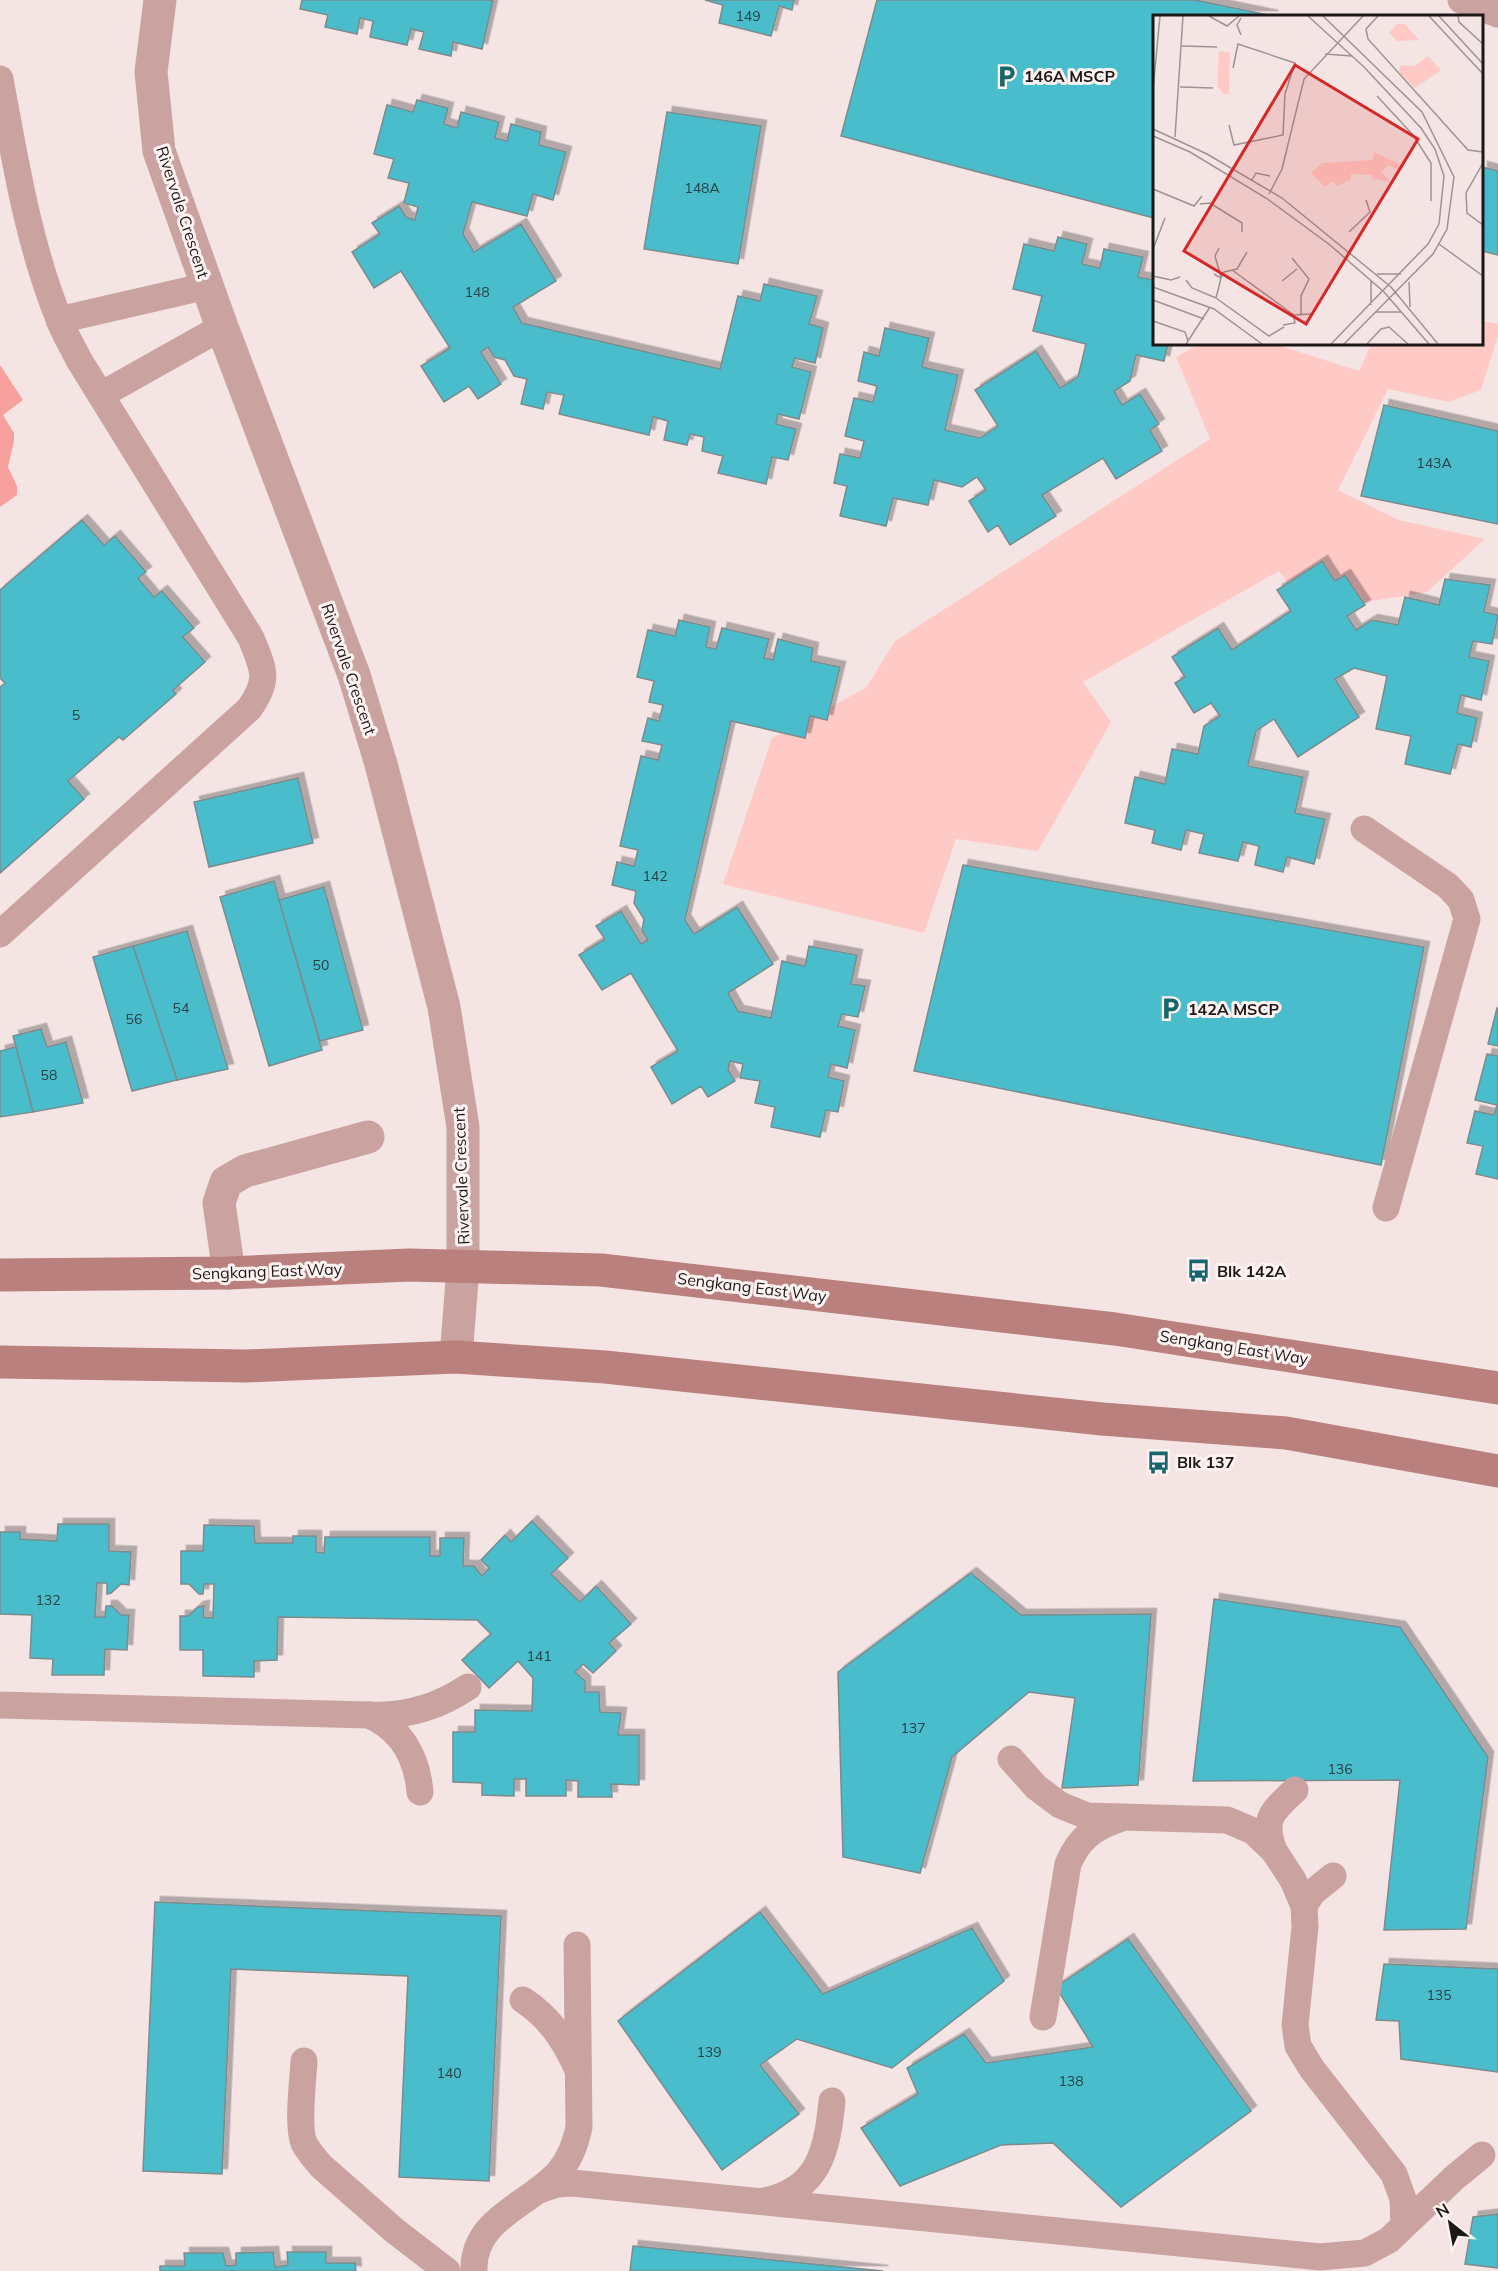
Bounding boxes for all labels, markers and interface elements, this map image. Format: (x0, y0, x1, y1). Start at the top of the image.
house number: 149 (735, 7, 761, 25)
inset map (1153, 15, 1483, 345)
parking icon: 146A MSCP (993, 63, 1019, 89)
place label: 146A MSCP (1024, 66, 1115, 86)
street label: Rivervale Crescent (152, 143, 214, 281)
house number: 148A (684, 179, 720, 197)
house number: 148 (464, 283, 490, 301)
house number: 143A (1416, 454, 1452, 472)
street label: Rivervale Crescent (317, 601, 381, 738)
house number: 5 (72, 706, 80, 724)
house number: 142 (642, 867, 668, 885)
house number: 50 (313, 956, 329, 974)
parking icon: 142A MSCP (1157, 996, 1183, 1022)
house number: 54 (173, 999, 190, 1017)
place label: 142A MSCP (1188, 999, 1279, 1019)
house number: 56 (126, 1010, 142, 1028)
house number: 58 (41, 1066, 57, 1084)
street label: Rivervale Crescent (449, 1106, 473, 1245)
street label: Sengkang East Way (192, 1258, 343, 1284)
bus stop icon: Blk 142A (1186, 1258, 1212, 1284)
place label: Blk 142A (1217, 1261, 1286, 1281)
street label: Sengkang East Way (676, 1268, 828, 1306)
street label: Sengkang East Way (1158, 1325, 1310, 1369)
bus stop icon: Blk 137 (1146, 1449, 1172, 1475)
place label: Blk 137 (1177, 1452, 1234, 1472)
house number: 132 (35, 1591, 61, 1609)
house number: 141 (526, 1647, 552, 1665)
house number: 137 (900, 1719, 926, 1737)
house number: 136 (1327, 1760, 1353, 1778)
house number: 135 (1426, 1986, 1452, 2004)
house number: 139 (696, 2043, 722, 2061)
house number: 140 (436, 2064, 462, 2082)
house number: 138 (1058, 2072, 1084, 2090)
north arrow (1420, 2193, 1480, 2253)
text: N (1432, 2198, 1453, 2222)

